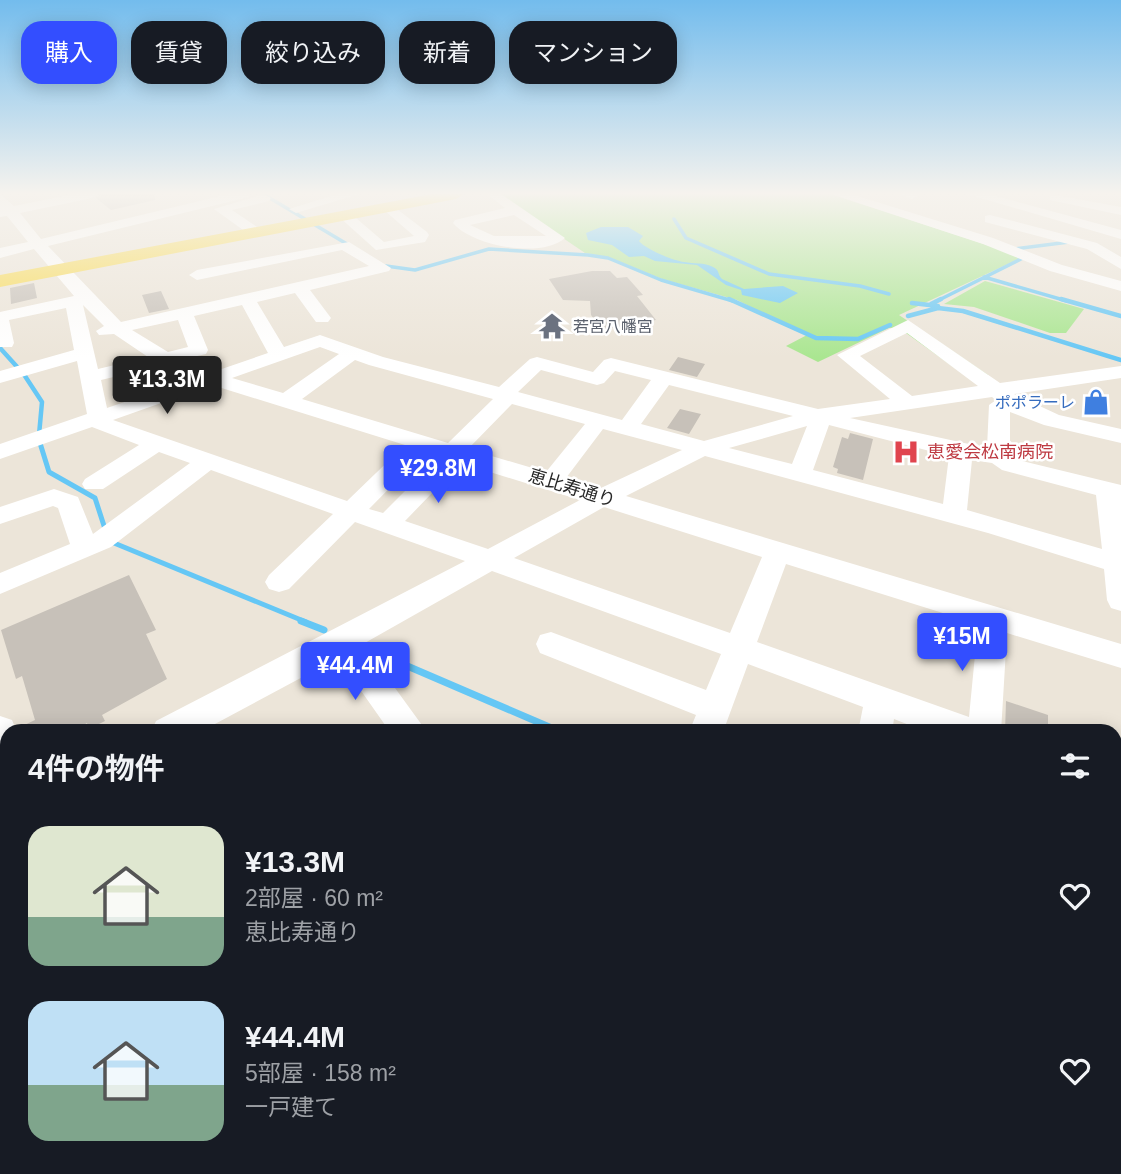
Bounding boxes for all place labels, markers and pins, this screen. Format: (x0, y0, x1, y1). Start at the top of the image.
temple icon: 若宮八幡宮 (537, 311, 567, 341)
place label: 若宮八幡宮 (573, 318, 653, 335)
pin: ¥13.3M (110, 356, 224, 416)
shop icon: ポポラーレ (1081, 387, 1111, 417)
place label: ポポラーレ (995, 394, 1075, 411)
hospital icon: 恵愛会松南病院 (891, 437, 921, 467)
place label: 恵愛会松南病院 (927, 442, 1053, 462)
pin: ¥29.8M (381, 446, 495, 505)
pin: ¥15M (921, 614, 1003, 673)
pin: ¥44.4M (298, 642, 412, 702)

